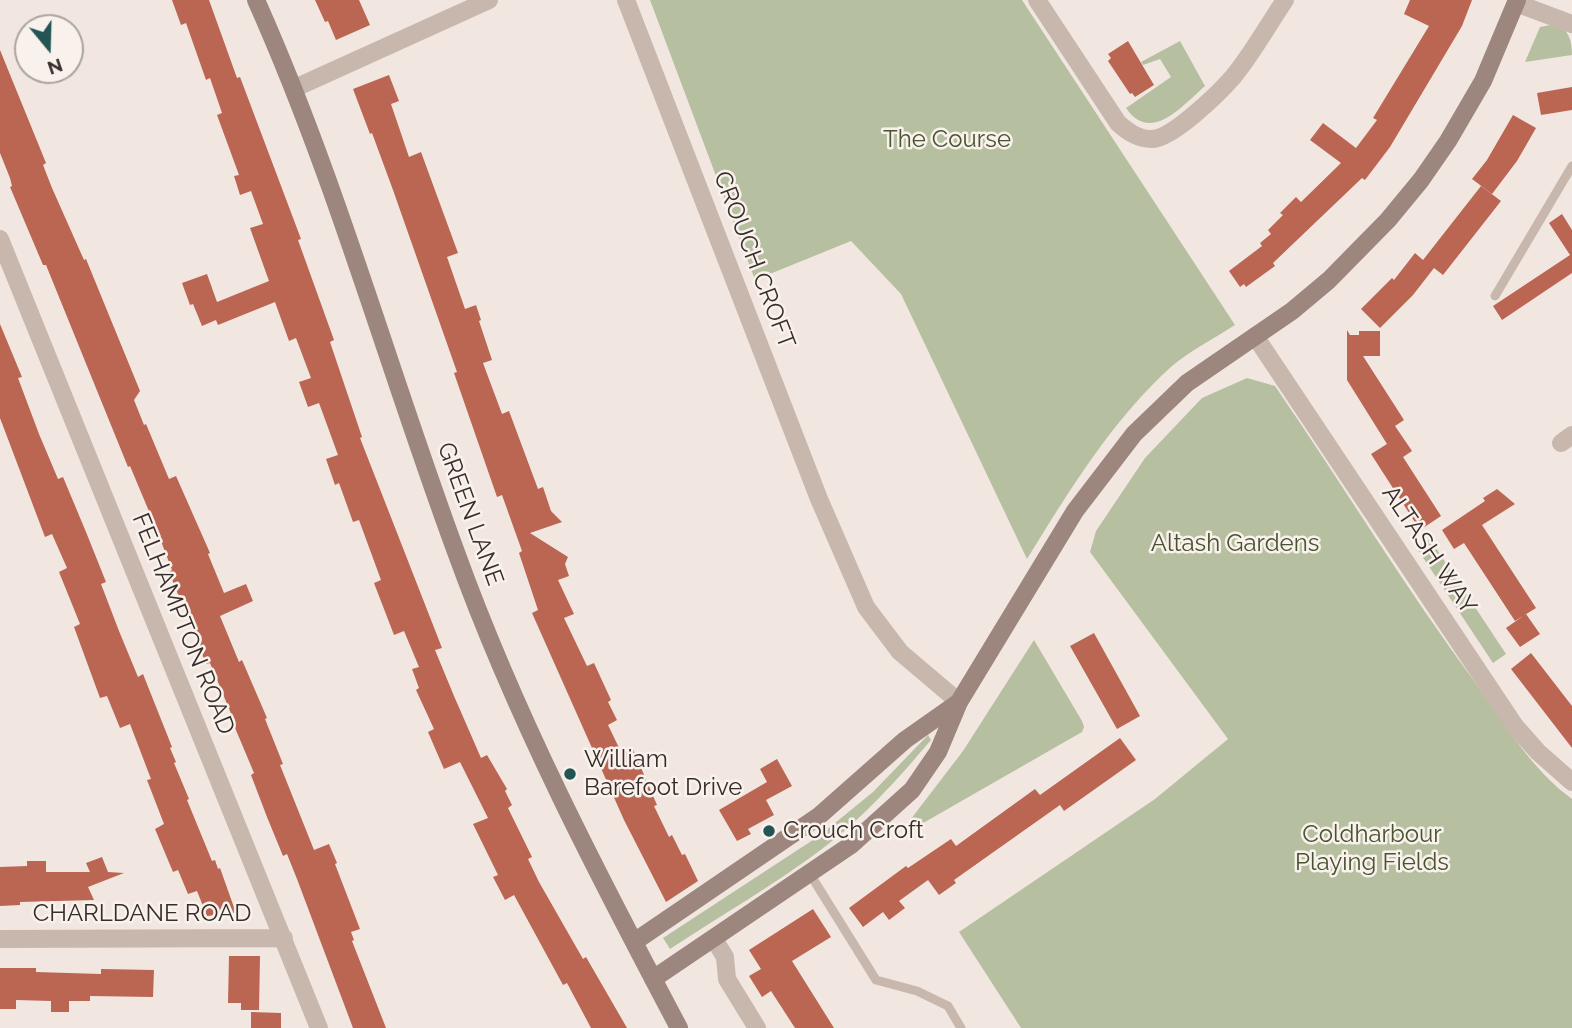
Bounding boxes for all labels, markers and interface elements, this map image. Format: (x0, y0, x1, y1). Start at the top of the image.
north arrow (14, 14, 84, 84)
text: N (45, 54, 66, 80)
park label: The Course (883, 126, 1011, 154)
street label: CROUCH CROFT (707, 167, 801, 353)
street label: GREEN LANE (431, 439, 509, 589)
street label: ALTASH WAY (1376, 480, 1482, 620)
street label: FELHAMPTON ROAD (125, 509, 241, 739)
park label: Altash Gardens (1151, 530, 1319, 558)
place label: William Barefoot Drive (584, 746, 742, 802)
marker: William Barefoot Drive (562, 766, 578, 782)
place label: Crouch Croft (783, 817, 924, 845)
park label: Coldharbour Playing Fields (1295, 821, 1449, 877)
marker: Crouch Croft (761, 823, 777, 839)
street label: CHARLDANE ROAD (33, 900, 251, 928)

